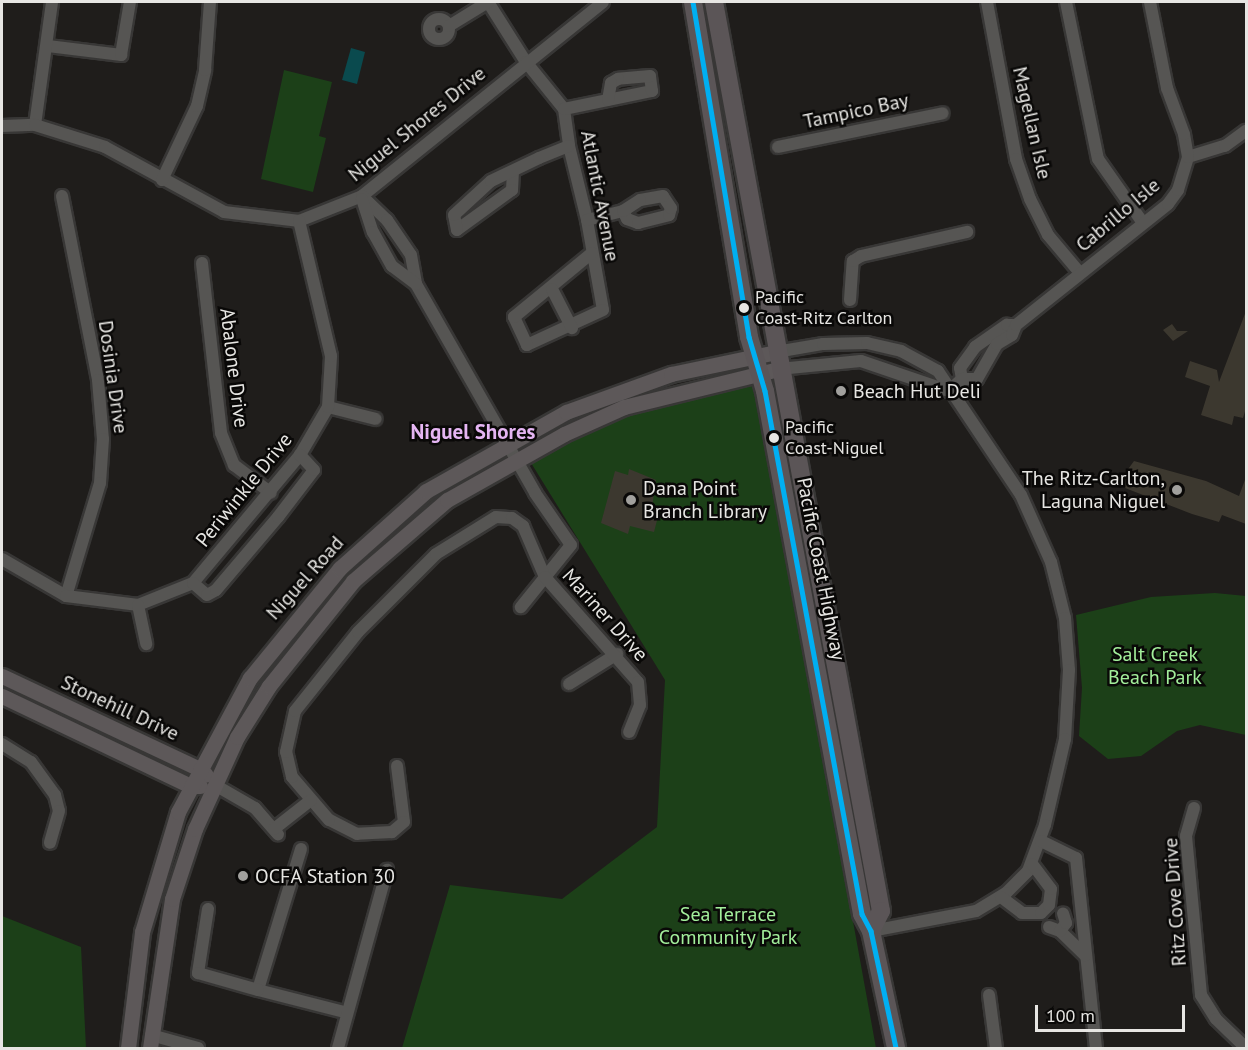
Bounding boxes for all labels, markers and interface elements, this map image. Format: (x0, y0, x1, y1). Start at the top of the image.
street label: Niguel Shores Drive (344, 61, 490, 187)
street label: Magellan Isle (1007, 64, 1057, 182)
street label: Tampico Bay (801, 88, 911, 134)
street label: Atlantic Avenue (575, 128, 625, 264)
street label: Cabrillo Isle (1071, 173, 1165, 257)
place label: Pacific Coast-Ritz Carlton (755, 287, 893, 330)
marker: Pacific Coast-Ritz Carlton (738, 302, 750, 314)
street label: Abalone Drive (215, 307, 253, 429)
street label: Dosinia Drive (93, 319, 133, 435)
place label: Beach Hut Deli (853, 379, 981, 403)
marker: Beach Hut Deli (834, 384, 848, 398)
place label: Pacific Coast-Niguel (785, 417, 884, 460)
district label: Niguel Shores (411, 419, 535, 445)
street label: Periwinkle Drive (191, 428, 297, 552)
marker: Pacific Coast-Niguel (768, 432, 780, 444)
place label: The Ritz-Carlton, Laguna Niguel (1022, 466, 1165, 513)
street label: Pacific Coast Highway (791, 475, 851, 663)
place label: Dana Point Branch Library (643, 476, 767, 523)
marker: The Ritz-Carlton, Laguna Niguel (1170, 483, 1184, 497)
marker: Dana Point Branch Library (624, 493, 638, 507)
street label: Niguel Road (261, 531, 349, 625)
street label: Mariner Drive (557, 564, 653, 666)
park label: Salt Creek Beach Park (1108, 643, 1202, 690)
street label: Stonehill Drive (57, 670, 183, 746)
street label: Ritz Cove Drive (1159, 837, 1191, 967)
place label: OCFA Station 30 (255, 864, 396, 888)
marker: OCFA Station 30 (236, 869, 250, 883)
park label: Sea Terrace Community Park (658, 903, 798, 950)
scale bar (1038, 993, 1188, 1031)
text: 100 m (1046, 1004, 1095, 1027)

